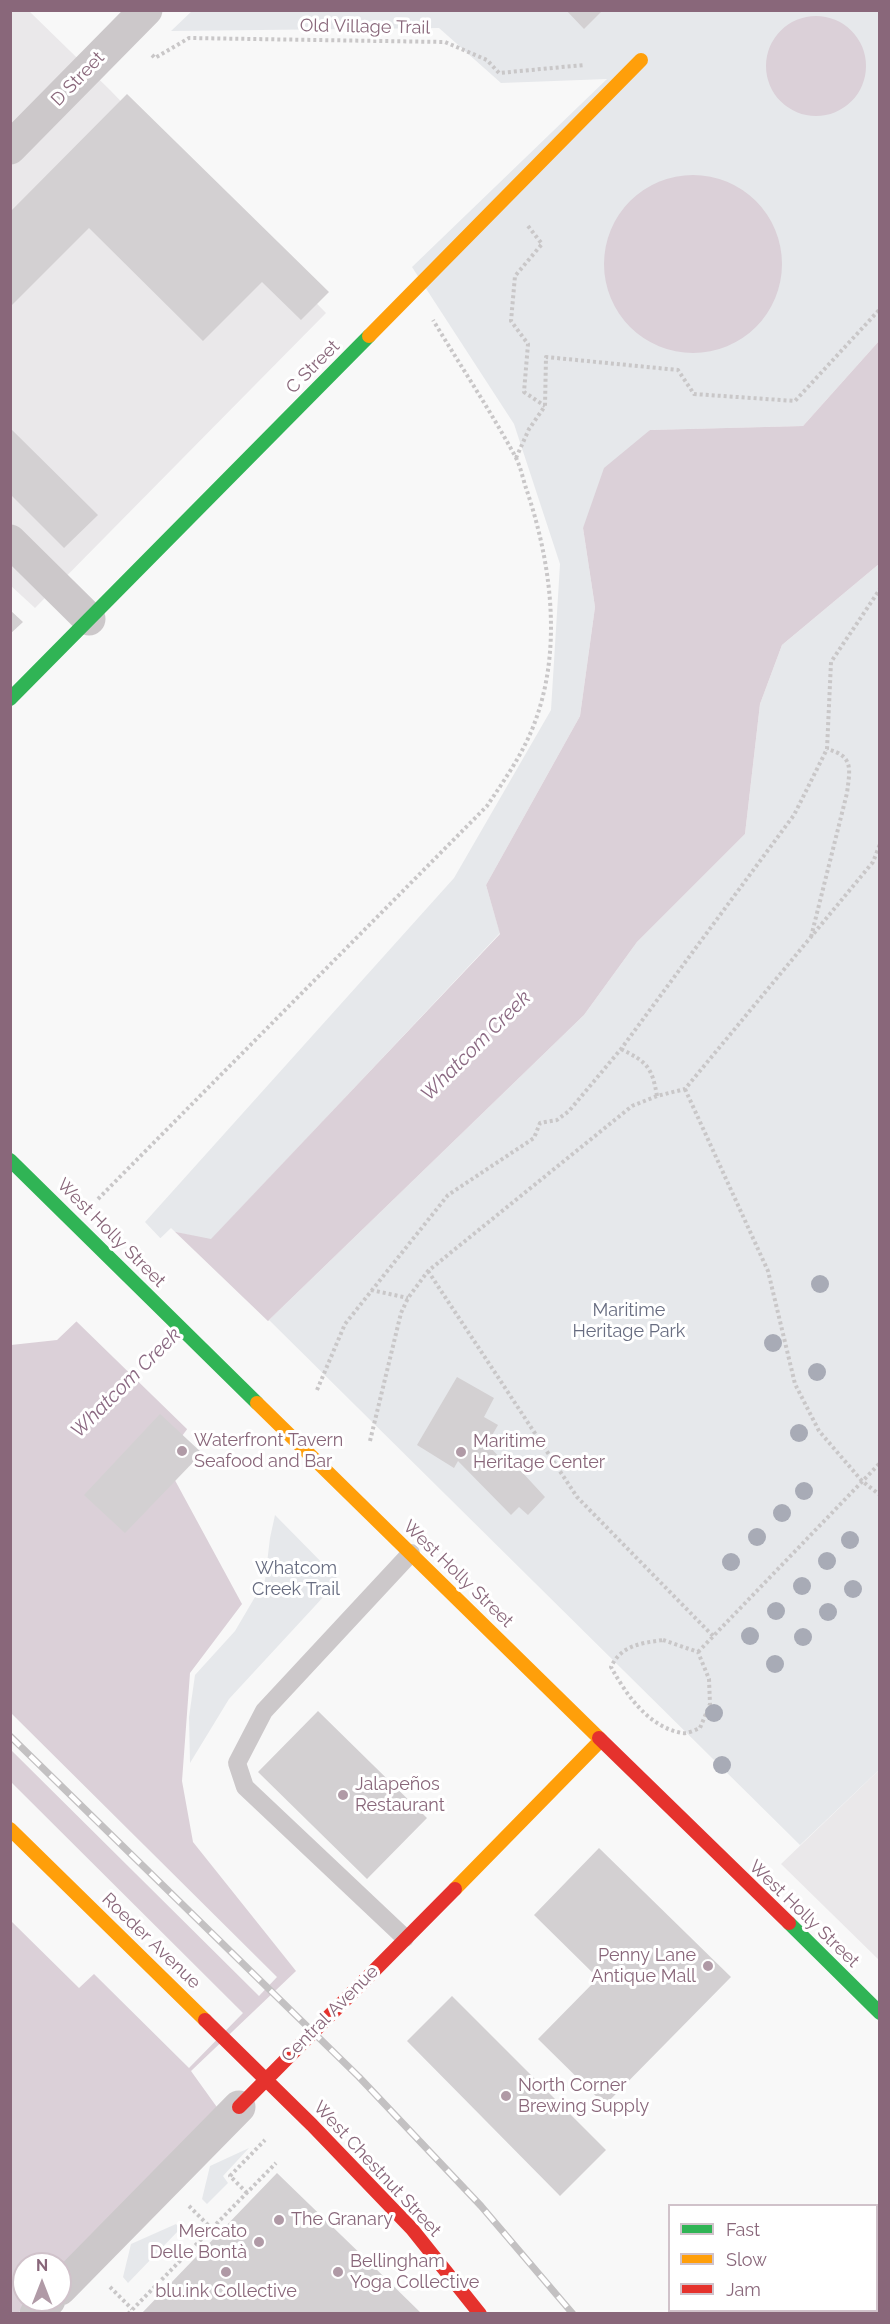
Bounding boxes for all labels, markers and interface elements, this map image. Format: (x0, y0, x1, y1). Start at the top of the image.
street label: Old Village Trail (300, 15, 430, 39)
street label: D Street (47, 47, 109, 111)
street label: C Street (282, 336, 344, 398)
water label: Whatcom Creek (416, 986, 536, 1106)
street label: West Holly Street (52, 1174, 170, 1292)
park label: Maritime Heritage Park (573, 1300, 685, 1342)
water label: Whatcom Creek (66, 1323, 186, 1443)
place label: Waterfront Tavern Seafood and Bar (194, 1430, 343, 1472)
place label: Maritime Heritage Center (473, 1431, 605, 1474)
marker: Waterfront Tavern Seafood and Bar (175, 1444, 189, 1458)
marker: Maritime Heritage Center (454, 1445, 468, 1459)
street label: West Holly Street (398, 1516, 518, 1632)
park label: Whatcom Creek Trail (252, 1558, 340, 1600)
place label: Jalapeños Restaurant (355, 1774, 445, 1816)
marker: Jalapeños Restaurant (336, 1788, 350, 1802)
street label: West Holly Street (744, 1856, 864, 1972)
street label: Roeder Avenue (97, 1889, 205, 1993)
place label: Penny Lane Antique Mall (591, 1945, 696, 1988)
marker: Penny Lane Antique Mall (701, 1959, 715, 1973)
street label: Central Avenue (277, 1961, 383, 2067)
place label: North Corner Brewing Supply (518, 2075, 649, 2118)
marker: North Corner Brewing Supply (499, 2089, 513, 2103)
street label: West Chestnut Street (309, 2097, 445, 2241)
legend (668, 2204, 878, 2312)
place label: The Granary (291, 2209, 393, 2231)
marker: The Granary (272, 2213, 286, 2227)
text: Fast (726, 2219, 760, 2240)
place label: Mercato Delle Bontà (150, 2221, 247, 2264)
marker: Mercato Delle Bontà (252, 2235, 266, 2249)
text: Slow (726, 2249, 767, 2270)
place label: Bellingham Yoga Collective (350, 2251, 479, 2294)
north arrow (12, 2252, 72, 2312)
text: N (36, 2256, 48, 2275)
marker: blu.ink Collective (219, 2265, 233, 2279)
marker: Bellingham Yoga Collective (331, 2265, 345, 2279)
text: Jam (726, 2279, 761, 2300)
place label: blu.ink Collective (155, 2281, 297, 2303)

